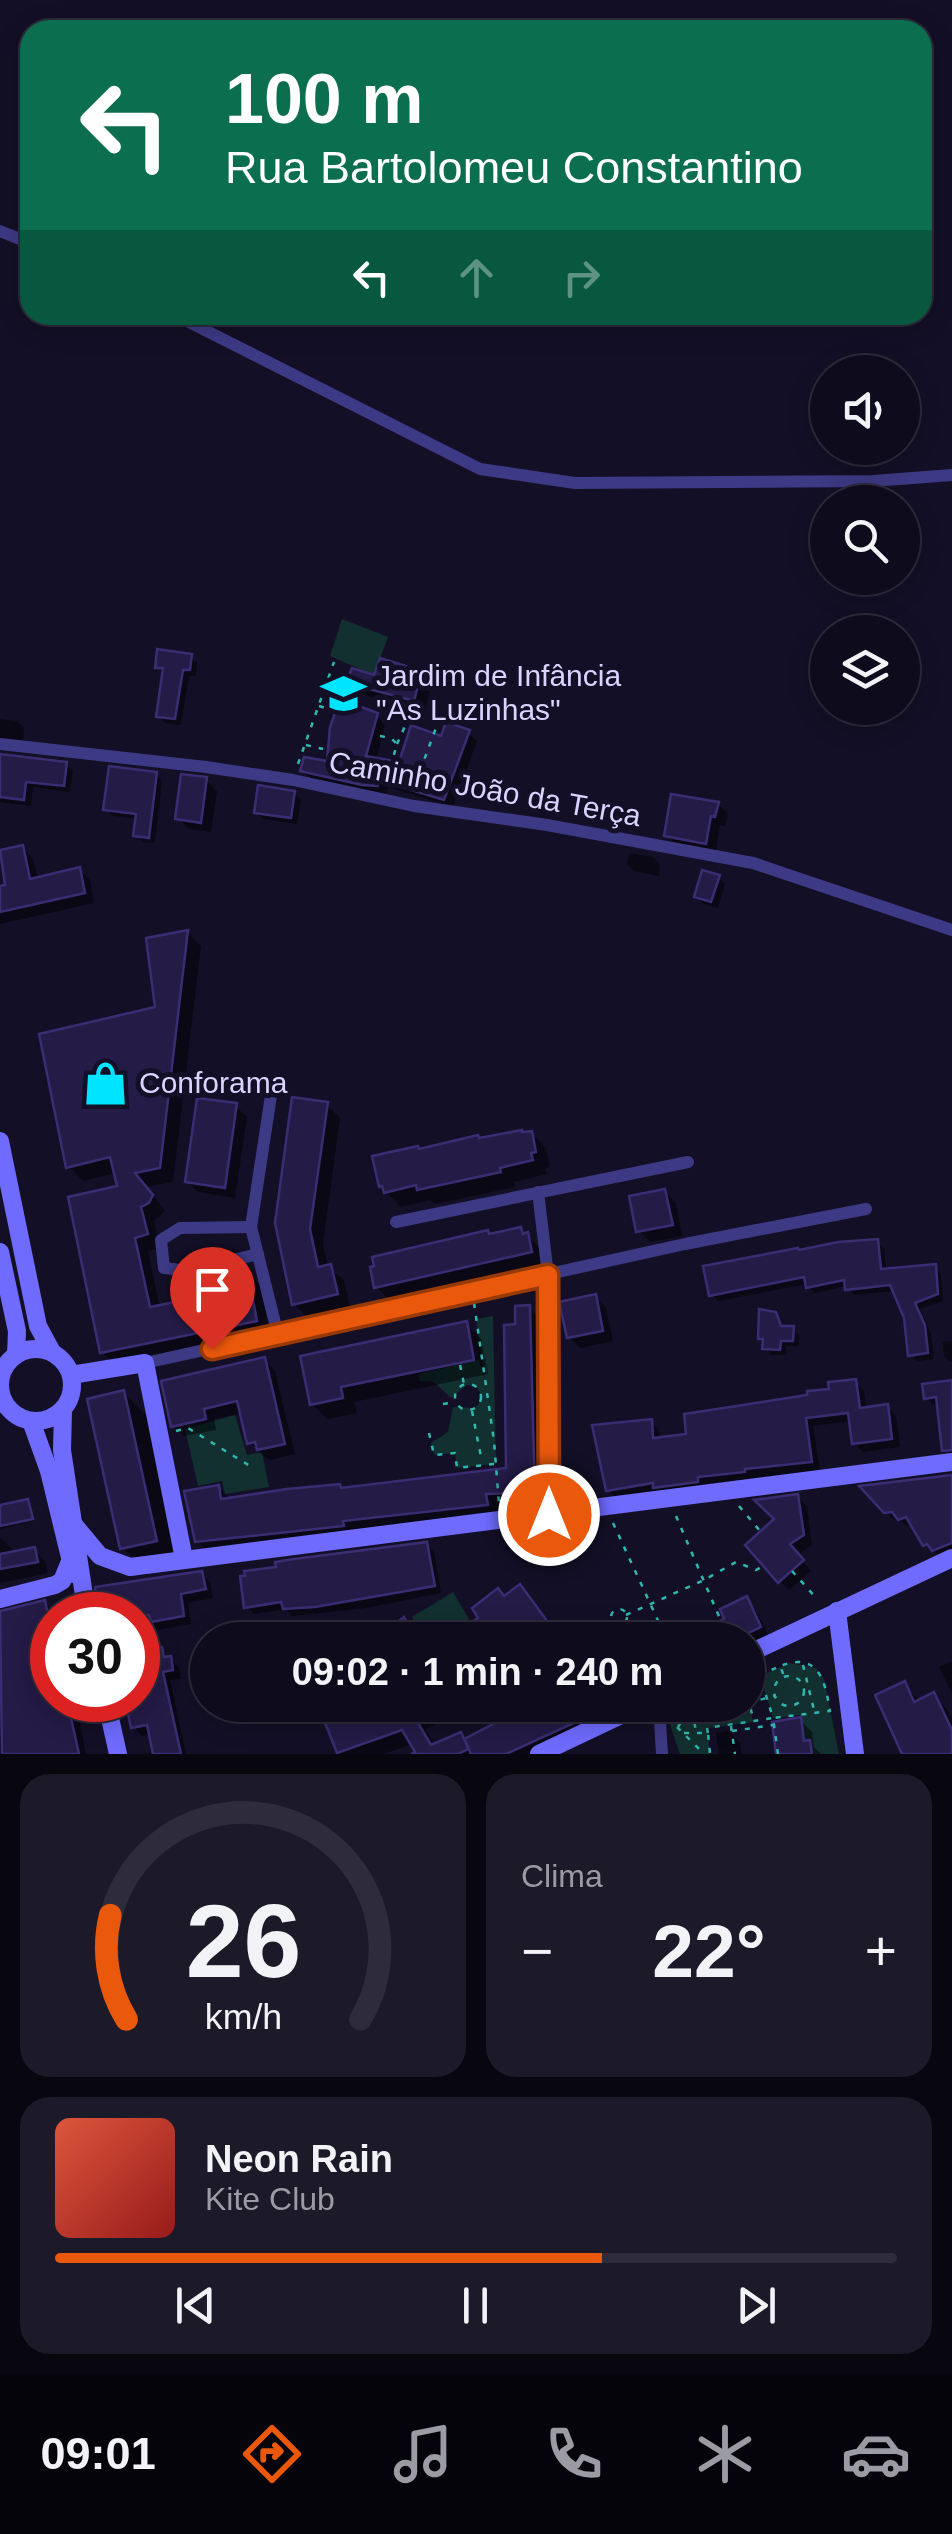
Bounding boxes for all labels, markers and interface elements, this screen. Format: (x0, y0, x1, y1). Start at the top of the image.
icon: left (60, 60, 190, 190)
text: 100 m (225, 60, 423, 138)
text: Rua Bartolomeu Constantino (225, 142, 803, 193)
icon: left (344, 250, 399, 305)
icon: ahead (449, 250, 504, 305)
icon: right (554, 250, 609, 305)
map controls (810, 355, 920, 725)
button: sound (810, 355, 920, 465)
button: search (810, 485, 920, 595)
button: layers (810, 615, 920, 725)
place label: Jardim de Infância "As Luzinhas" (376, 659, 621, 726)
school or university icon: Jardim de Infância "As Luzinhas" (319, 669, 367, 717)
street label: Caminho João da Terça (326, 745, 644, 832)
shop icon: Conforama (82, 1059, 130, 1107)
place label: Conforama (139, 1066, 288, 1099)
pin (170, 1247, 255, 1350)
icon: arrive (185, 1262, 240, 1317)
position arrow (497, 1463, 601, 1567)
speed limit sign: 30 (30, 1592, 160, 1722)
text: 09:02 · 1 min · 240 m (292, 1651, 663, 1693)
text: Clima (521, 1858, 603, 1894)
text: 26 (185, 1883, 301, 1999)
text: 22° (652, 1909, 766, 1993)
text: − (521, 1920, 553, 1982)
text: + (865, 1920, 897, 1982)
text: km/h (204, 1997, 282, 2037)
text: Neon Rain (205, 2138, 393, 2180)
text: Kite Club (205, 2181, 335, 2217)
icon: previous (168, 2278, 223, 2333)
icon: pause (448, 2278, 503, 2333)
icon: next (729, 2278, 784, 2333)
icon: directions (237, 2419, 307, 2489)
icon: music (388, 2419, 458, 2489)
icon: phone (539, 2419, 609, 2489)
icon: climate (690, 2419, 760, 2489)
icon: car (841, 2419, 911, 2489)
text: 09:01 (41, 2428, 156, 2479)

